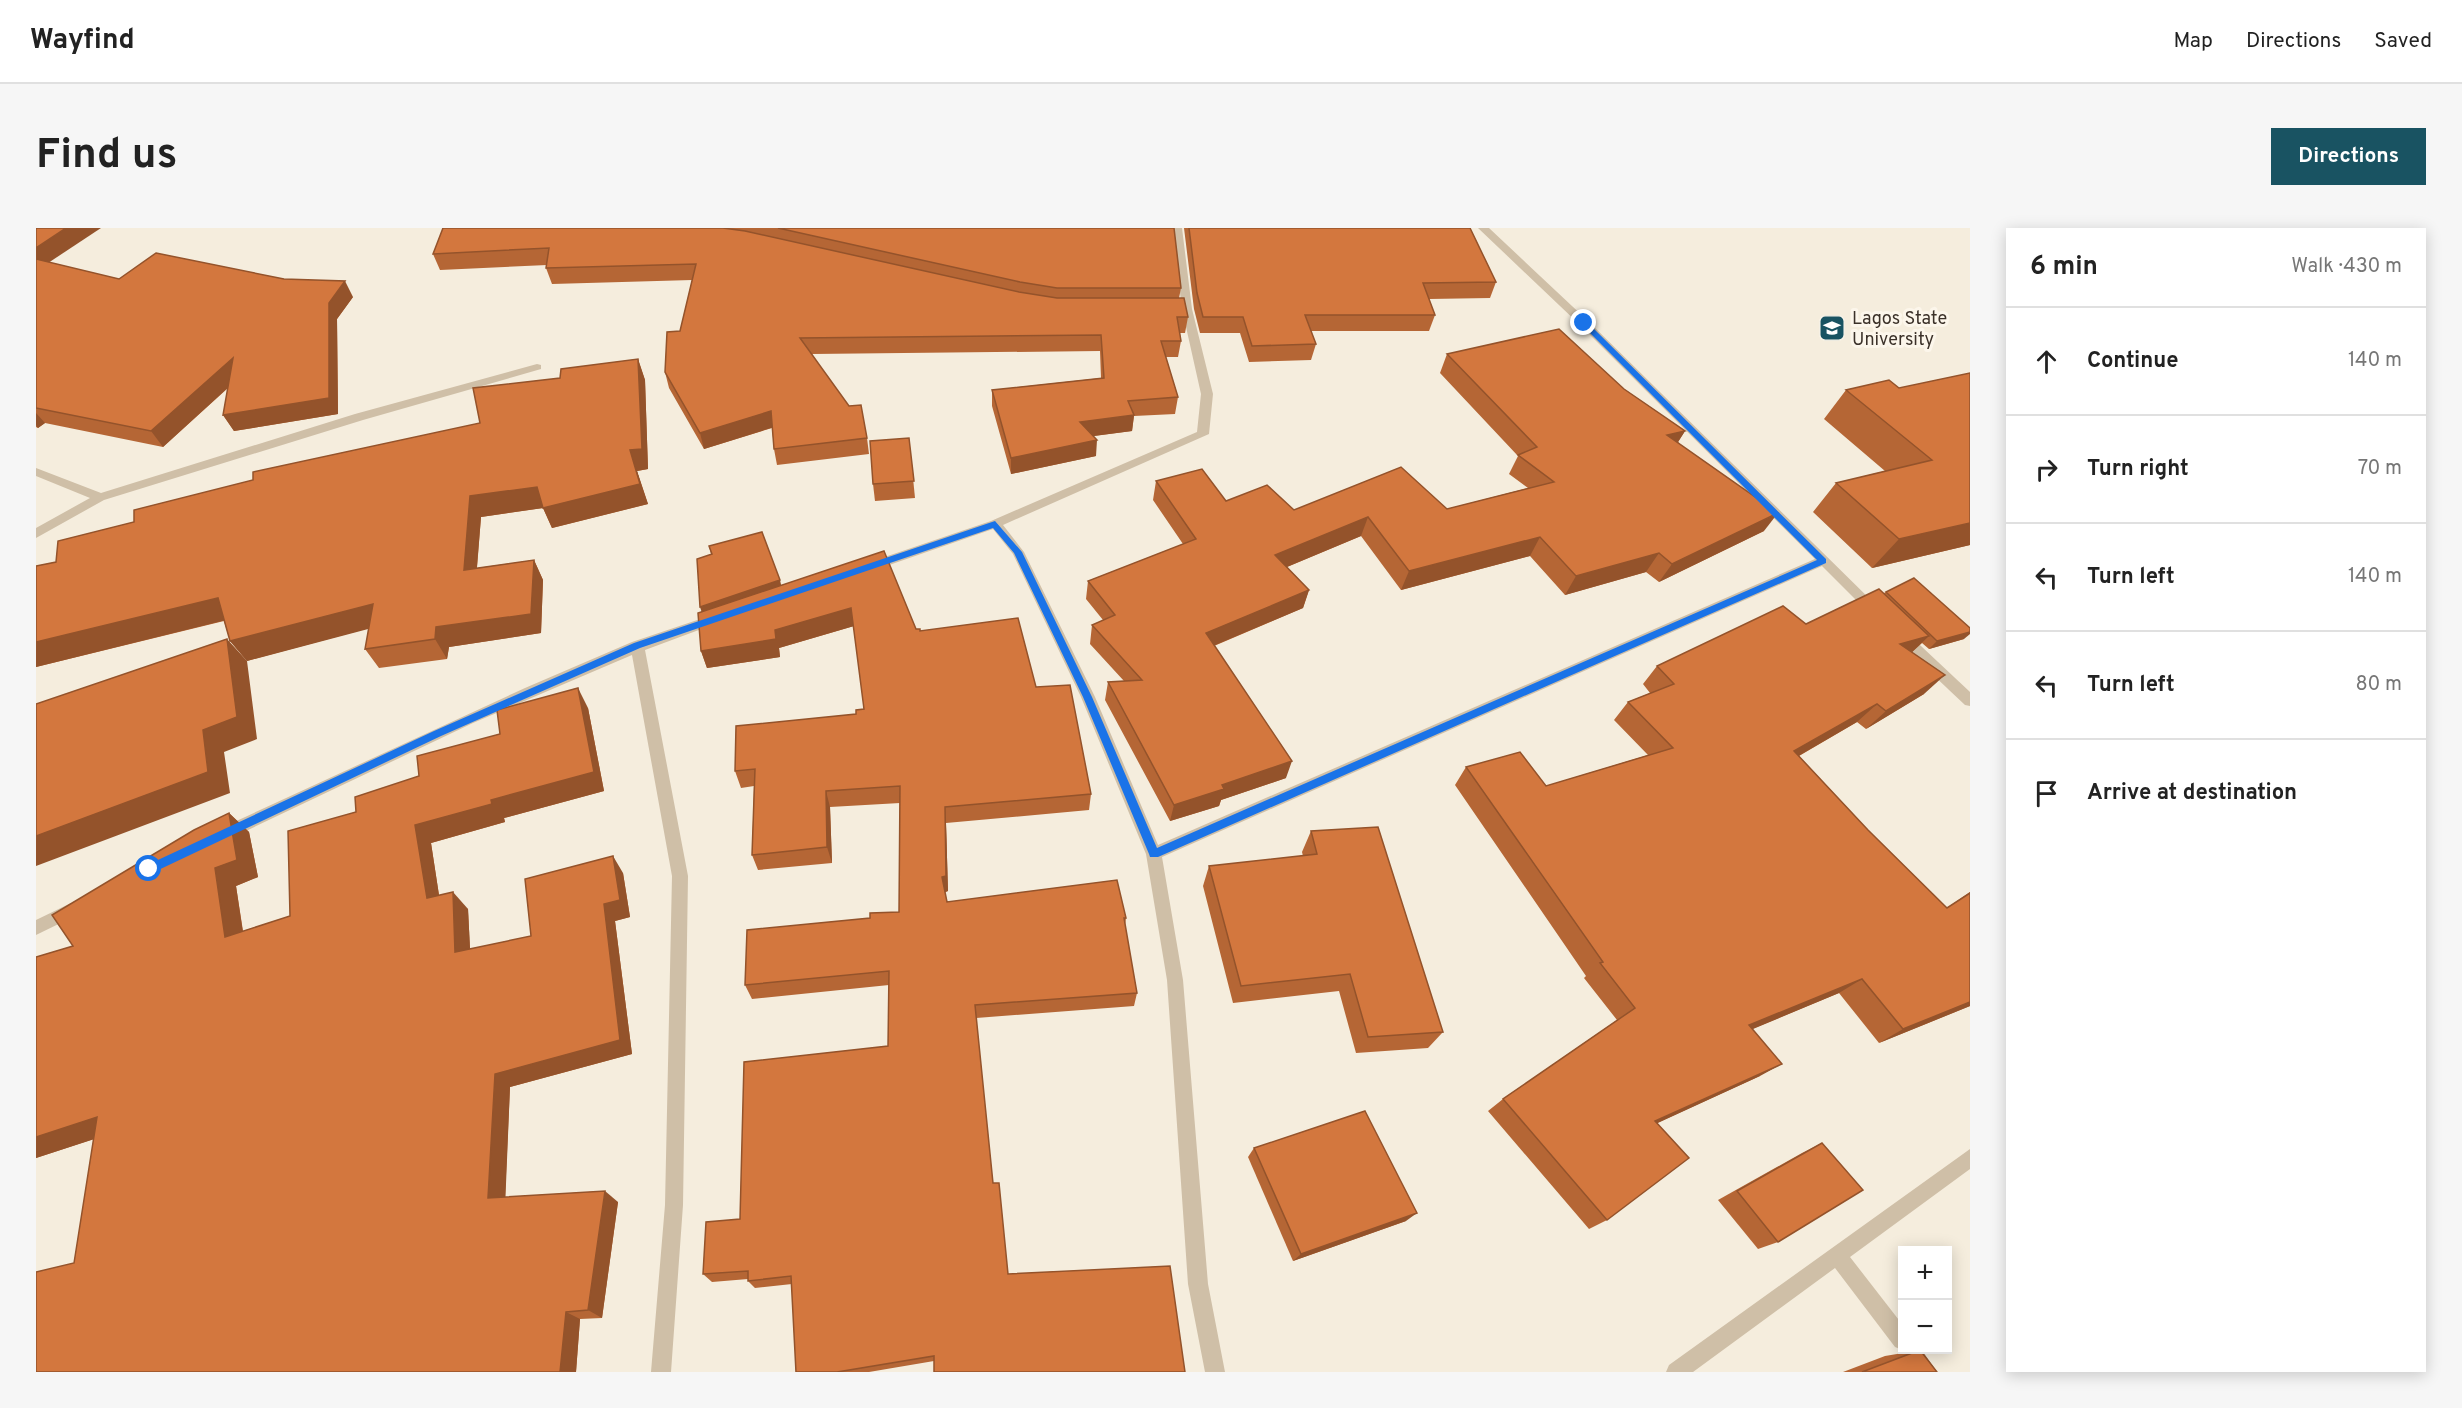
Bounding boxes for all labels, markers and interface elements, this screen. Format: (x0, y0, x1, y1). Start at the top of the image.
text: Wayfind (30, 23, 135, 59)
text: Map (2173, 28, 2213, 55)
text: Directions (2246, 28, 2341, 55)
text: Saved (2374, 28, 2432, 55)
button: Directions (2271, 128, 2426, 185)
text: Find us (36, 130, 177, 183)
text: 6 min (2030, 251, 2098, 284)
text: Walk · 430 m (2291, 254, 2402, 280)
place label: Lagos State University (1852, 308, 1947, 352)
route end (1570, 309, 1596, 335)
school or university icon: Lagos State University (1817, 313, 1847, 343)
icon: ahead (2030, 345, 2063, 378)
text: Continue (2087, 348, 2178, 375)
text: 140 m (2348, 348, 2402, 374)
icon: right (2030, 453, 2063, 486)
text: Turn right (2087, 456, 2189, 483)
text: 70 m (2358, 456, 2402, 482)
icon: left (2030, 561, 2063, 594)
text: Turn left (2087, 564, 2175, 591)
text: 140 m (2348, 564, 2402, 590)
icon: left (2030, 669, 2063, 702)
text: Turn left (2087, 672, 2175, 699)
text: 80 m (2356, 672, 2402, 698)
icon: arrive (2030, 777, 2063, 810)
text: Arrive at destination (2087, 780, 2297, 807)
route start (135, 855, 161, 881)
map controls (1898, 1246, 1952, 1354)
button: + (1898, 1246, 1952, 1300)
button: − (1898, 1300, 1952, 1354)

